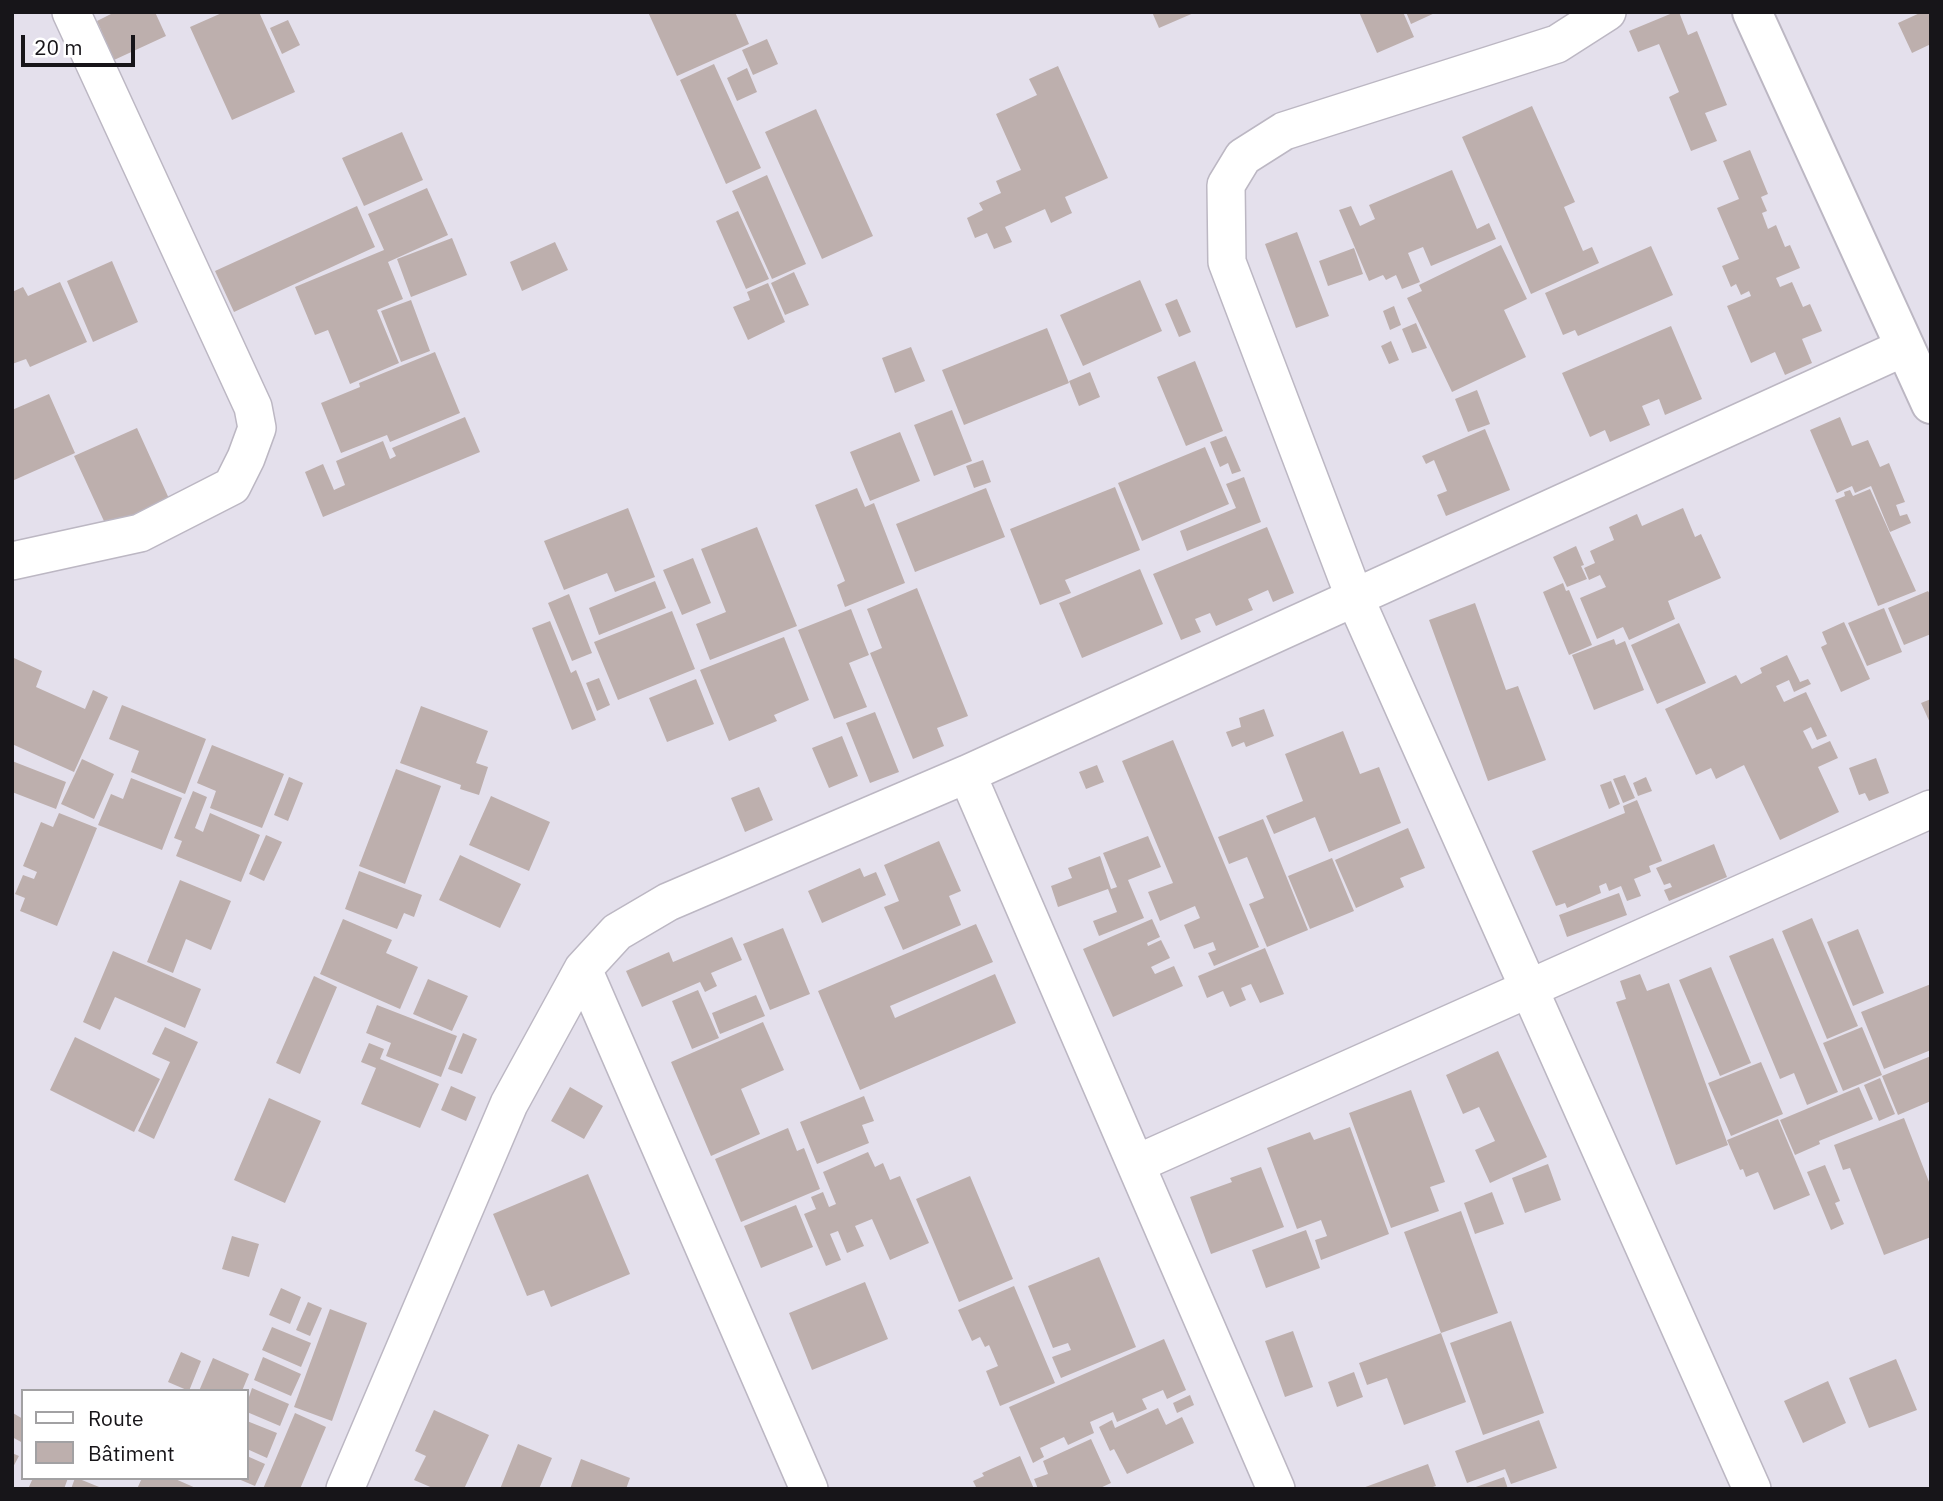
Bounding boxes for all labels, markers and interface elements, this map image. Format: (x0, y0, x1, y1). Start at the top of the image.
scale bar (24, 21, 138, 65)
text: 20 m (34, 33, 83, 61)
legend (21, 1389, 248, 1480)
text: Route (88, 1404, 144, 1432)
text: Bâtiment (88, 1439, 175, 1467)

